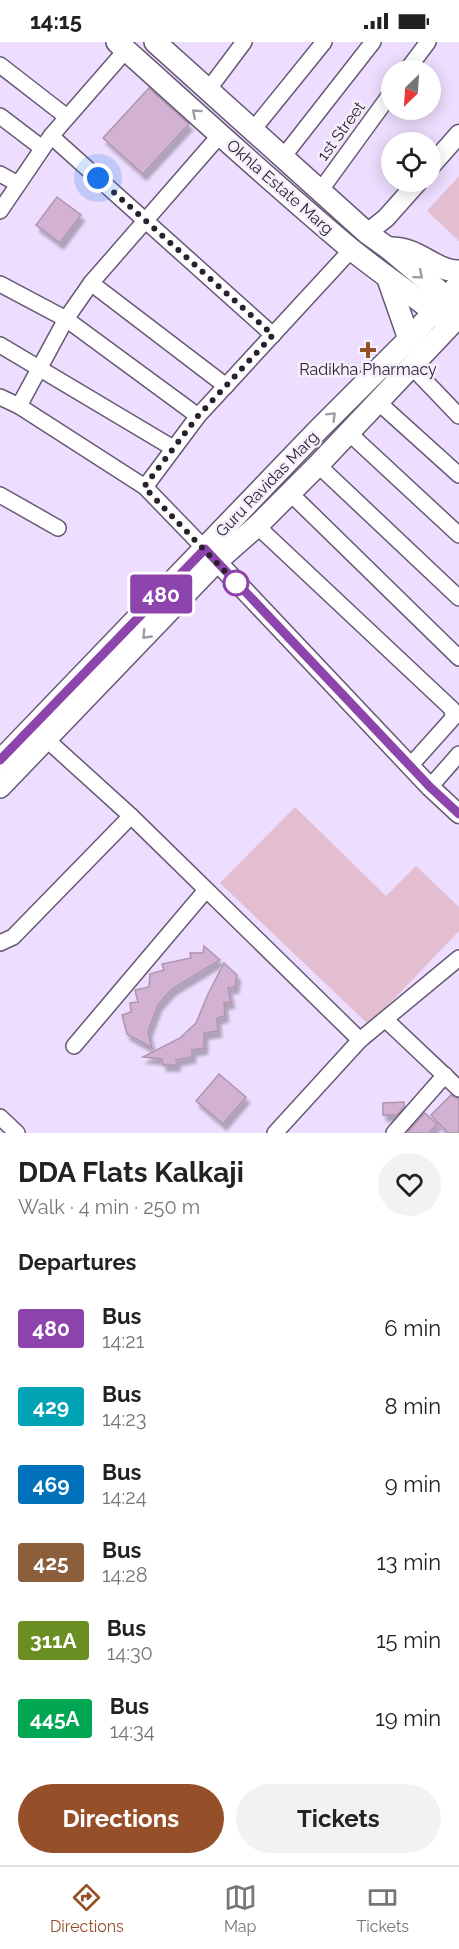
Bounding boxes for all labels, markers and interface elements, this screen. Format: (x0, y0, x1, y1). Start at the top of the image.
text: 14:15 (30, 8, 82, 34)
north arrow (381, 60, 441, 120)
map controls (381, 60, 441, 192)
street label: 1st Street (313, 97, 369, 164)
one-way arrow (192, 109, 202, 120)
button: locate (381, 132, 441, 192)
street label: Okhla Estate Marg (223, 136, 337, 238)
your location (83, 163, 113, 193)
one-way arrow (412, 267, 423, 278)
marker: Radikha Pharmacy (361, 343, 375, 357)
place label: Radikha Pharmacy (299, 360, 437, 379)
one-way arrow (325, 412, 336, 423)
street label: Guru Ravidas Marg (212, 427, 322, 541)
unlabelled marker (223, 570, 249, 596)
line badge: 480 (126, 574, 195, 614)
text: 480 (142, 582, 180, 607)
one-way arrow (142, 628, 153, 638)
button: heart (378, 1153, 441, 1216)
text: DDA Flats Kalkaji (18, 1156, 244, 1189)
text: Walk · 4 min · 250 m (18, 1195, 200, 1219)
text: Departures (18, 1249, 136, 1275)
text: Bus (102, 1303, 141, 1329)
text: 6 min (384, 1315, 441, 1341)
text: 480 (32, 1316, 70, 1341)
text: 14:21 (102, 1329, 144, 1353)
text: Bus (102, 1381, 141, 1407)
text: 8 min (385, 1393, 441, 1419)
text: 429 (33, 1394, 69, 1419)
text: 14:23 (102, 1407, 146, 1431)
text: Bus (102, 1459, 141, 1485)
text: 9 min (385, 1471, 441, 1497)
text: 469 (32, 1472, 70, 1497)
text: 14:24 (102, 1485, 147, 1509)
text: Bus (102, 1537, 141, 1563)
text: 13 min (376, 1549, 441, 1575)
text: 425 (33, 1550, 69, 1575)
text: 14:28 (102, 1563, 148, 1587)
text: Bus (107, 1615, 146, 1641)
text: 15 min (376, 1627, 441, 1653)
text: 311A (30, 1628, 77, 1653)
text: 14:30 (107, 1641, 153, 1665)
text: Bus (110, 1693, 149, 1719)
text: 19 min (375, 1705, 441, 1731)
text: 445A (30, 1706, 80, 1731)
text: 14:34 (110, 1719, 155, 1743)
button: Directions (18, 1784, 224, 1853)
button: Tickets (236, 1784, 441, 1853)
tab: Directions (50, 1881, 124, 1936)
tab: Map (224, 1881, 257, 1936)
tab: Tickets (357, 1881, 409, 1936)

